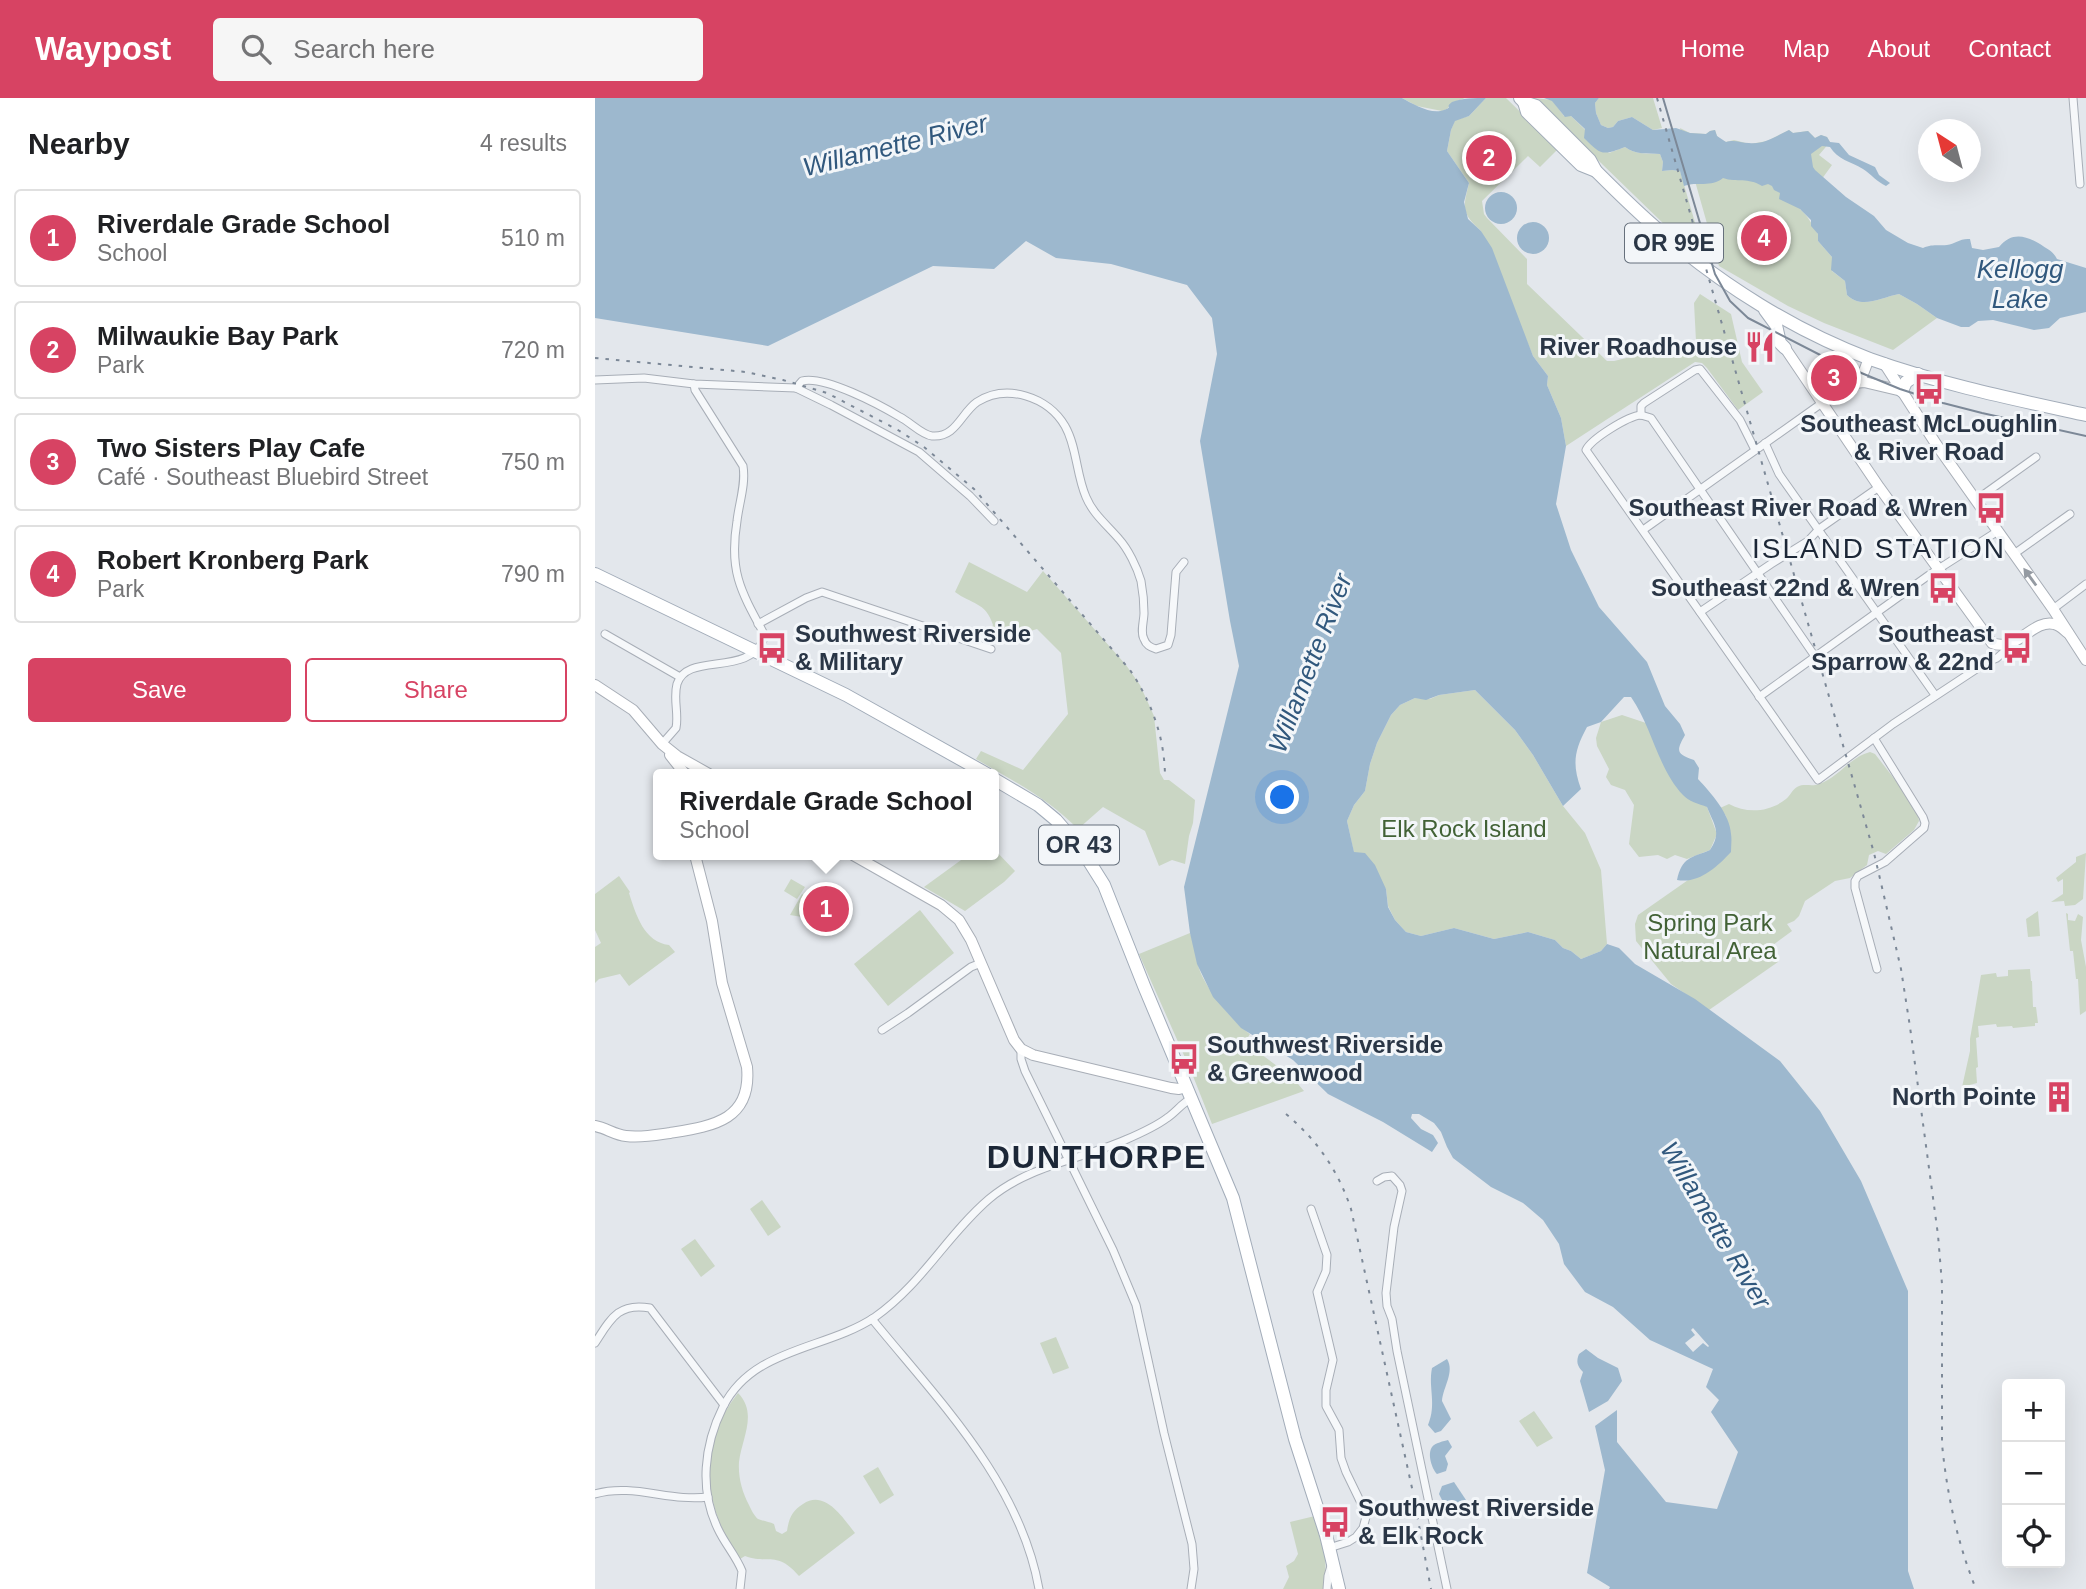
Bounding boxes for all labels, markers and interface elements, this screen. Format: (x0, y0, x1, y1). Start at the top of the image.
search box (213, 18, 703, 81)
text: Waypost (35, 30, 171, 67)
icon: search (237, 30, 275, 68)
text: Search here (293, 34, 435, 64)
text: Home (1681, 35, 1745, 62)
text: Map (1783, 35, 1830, 62)
text: About (1868, 35, 1930, 62)
text: Contact (1968, 35, 2051, 62)
water label: Willamette River (800, 107, 992, 182)
north arrow (1918, 119, 1981, 182)
text: Nearby (28, 127, 130, 160)
text: 4 results (480, 130, 567, 156)
pin: 2 (1466, 132, 1512, 184)
text: Riverdale Grade School (97, 209, 390, 239)
pin: 4 (1741, 212, 1787, 264)
road number: OR 99E (1625, 224, 1723, 262)
text: 1 (47, 225, 59, 251)
text: 510 m (501, 225, 565, 251)
text: School (97, 240, 167, 266)
water label: Kellogg Lake (1977, 254, 2064, 314)
text: Milwaukie Bay Park (97, 321, 338, 351)
restaurant icon: River Roadhouse (1743, 330, 1777, 364)
place label: River Roadhouse (1540, 333, 1737, 360)
text: 2 (47, 337, 59, 363)
text: 720 m (501, 337, 565, 363)
text: Park (97, 352, 144, 378)
pin: 3 (1811, 352, 1857, 404)
bus stop icon: Southeast McLoughlin & River Road (1912, 372, 1946, 406)
place label: Southeast McLoughlin & River Road (1800, 410, 2058, 465)
text: Two Sisters Play Cafe (97, 433, 365, 463)
text: 3 (47, 449, 59, 475)
text: 750 m (501, 449, 565, 475)
text: Café · Southeast Bluebird Street (97, 464, 428, 490)
bus stop icon: Southeast River Road & Wren (1974, 491, 2008, 525)
place label: Southeast River Road & Wren (1628, 494, 1968, 521)
district label: ISLAND STATION (1752, 533, 2006, 564)
text: Robert Kronberg Park (97, 545, 369, 575)
text: 4 (47, 561, 59, 587)
text: 790 m (501, 561, 565, 587)
water label: Willamette River (1262, 568, 1358, 757)
one-way arrow (2024, 568, 2038, 586)
bus stop icon: Southeast 22nd & Wren (1926, 571, 1960, 605)
place label: Southeast 22nd & Wren (1651, 574, 1920, 601)
text: Park (97, 576, 144, 602)
place label: Southwest Riverside & Military (795, 620, 1031, 675)
place label: Southeast Sparrow & 22nd (1811, 620, 1994, 675)
bus stop icon: Southwest Riverside & Military (755, 631, 789, 665)
bus stop icon: Southeast Sparrow & 22nd (2000, 631, 2034, 665)
button: Save (28, 658, 291, 722)
button: Share (305, 658, 567, 722)
popup (653, 769, 999, 860)
your location (1265, 780, 1299, 814)
text: Riverdale Grade School (679, 786, 973, 816)
park label: Elk Rock Island (1381, 815, 1547, 842)
text: School (679, 817, 750, 843)
road number: OR 43 (1039, 825, 1119, 864)
pin: 1 (803, 883, 849, 935)
park label: Spring Park Natural Area (1643, 909, 1777, 964)
place label: Southwest Riverside & Greenwood (1207, 1031, 1443, 1086)
bus stop icon: Southwest Riverside & Greenwood (1167, 1042, 1201, 1076)
building icon: North Pointe (2042, 1080, 2076, 1114)
place label: North Pointe (1892, 1083, 2036, 1110)
water label: Willamette River (1654, 1136, 1778, 1315)
district label: DUNTHORPE (987, 1139, 1207, 1175)
map controls (2002, 1379, 2065, 1568)
button: + (2002, 1379, 2065, 1442)
button: − (2002, 1442, 2065, 1505)
place label: Southwest Riverside & Elk Rock (1358, 1494, 1594, 1549)
bus stop icon: Southwest Riverside & Elk Rock (1318, 1505, 1352, 1539)
button: locate (2002, 1505, 2065, 1568)

